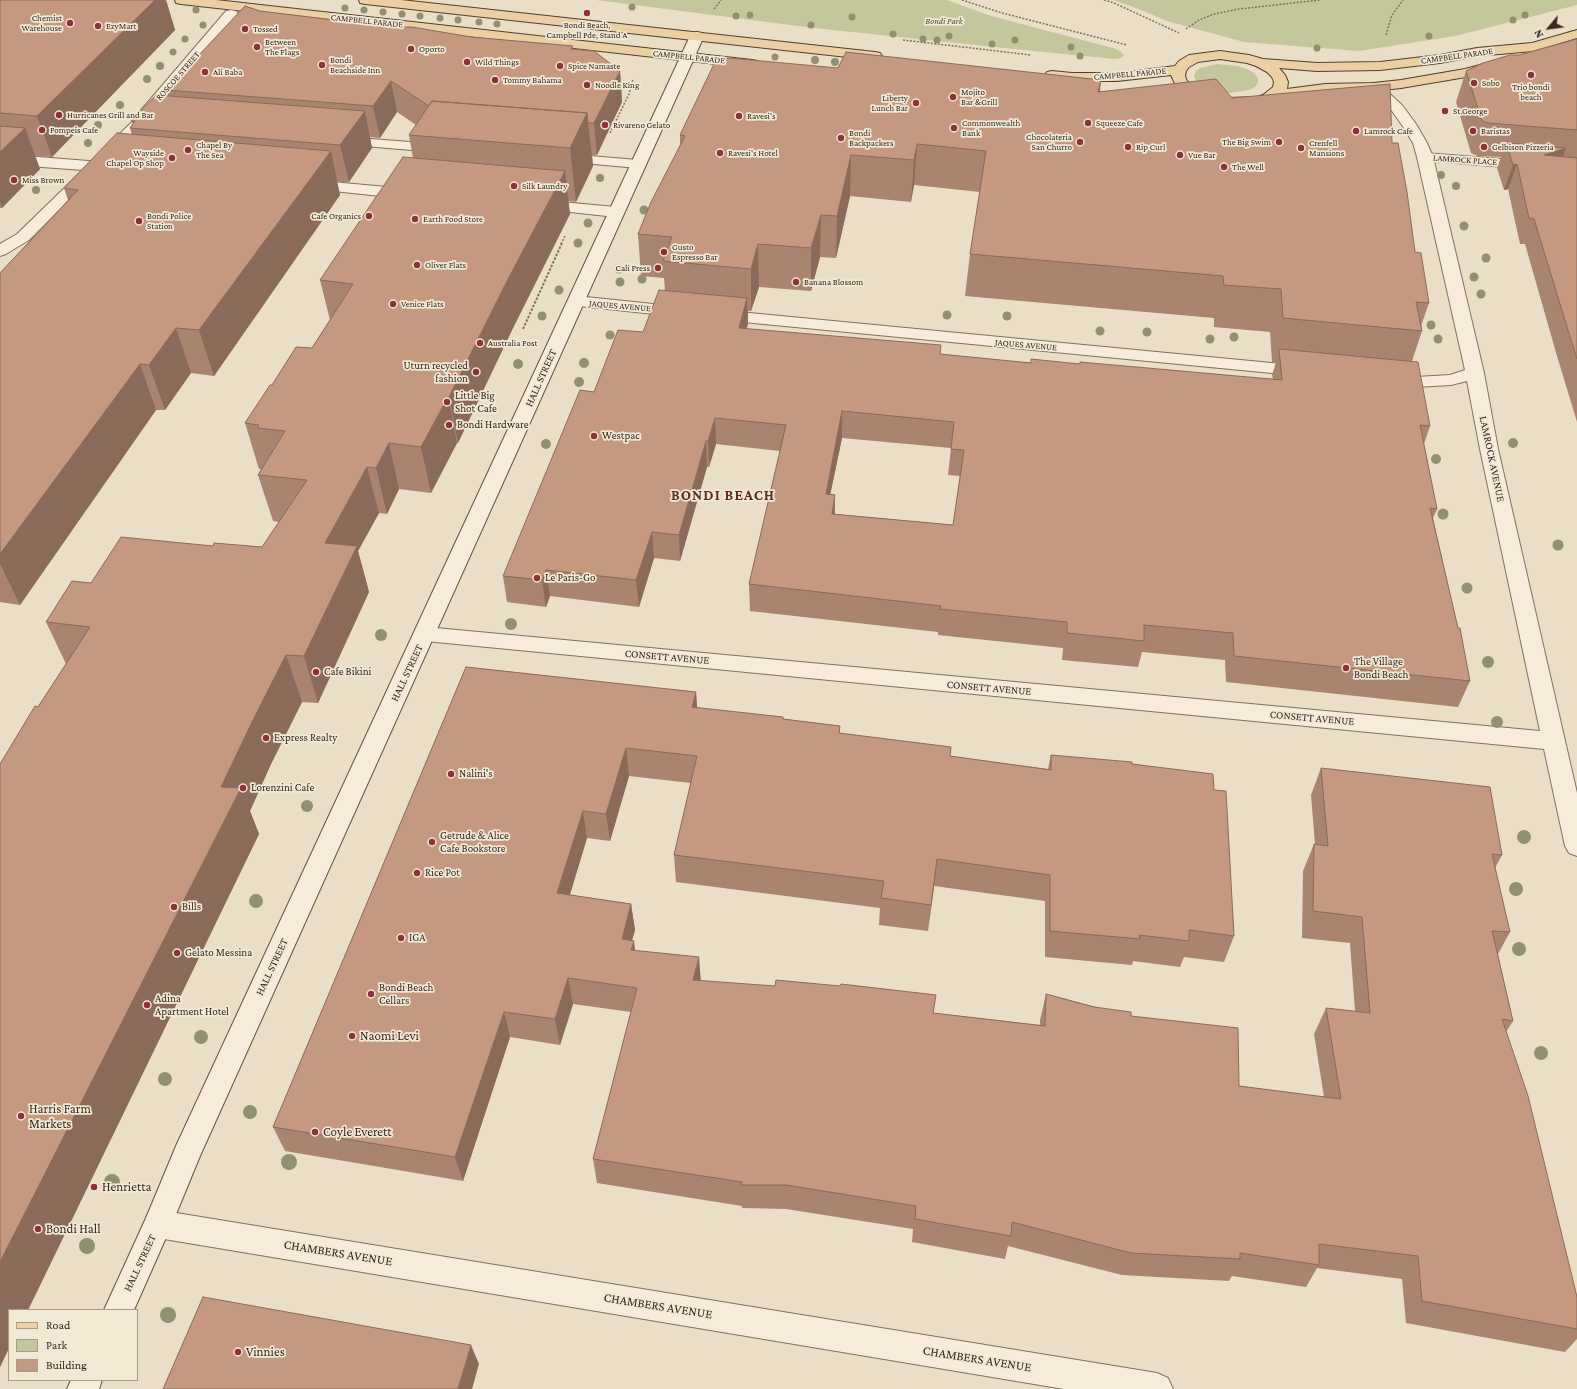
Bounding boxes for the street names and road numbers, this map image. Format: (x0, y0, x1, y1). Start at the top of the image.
street label: CAMPBELL PARADE (330, 12, 404, 30)
street label: CAMPBELL PARADE (1420, 46, 1494, 66)
street label: CAMPBELL PARADE (652, 48, 726, 66)
street label: ROSCOE STREET (154, 49, 202, 103)
street label: CAMPBELL PARADE (1093, 65, 1167, 83)
street label: LAMROCK PLACE (1432, 152, 1498, 168)
street label: JAQUES AVENUE (589, 298, 651, 314)
street label: JAQUES AVENUE (995, 337, 1057, 353)
street label: HALL STREET (522, 347, 560, 409)
street label: LAMROCK AVENUE (1476, 415, 1508, 503)
street label: HALL STREET (388, 642, 426, 704)
street label: CONSETT AVENUE (624, 647, 710, 667)
street label: CONSETT AVENUE (946, 678, 1032, 698)
street label: CONSETT AVENUE (1269, 708, 1355, 728)
street label: HALL STREET (253, 936, 291, 998)
street label: HALL STREET (121, 1232, 159, 1294)
street label: CHAMBERS AVENUE (283, 1237, 393, 1269)
street label: CHAMBERS AVENUE (603, 1290, 713, 1322)
street label: CHAMBERS AVENUE (922, 1343, 1032, 1375)

